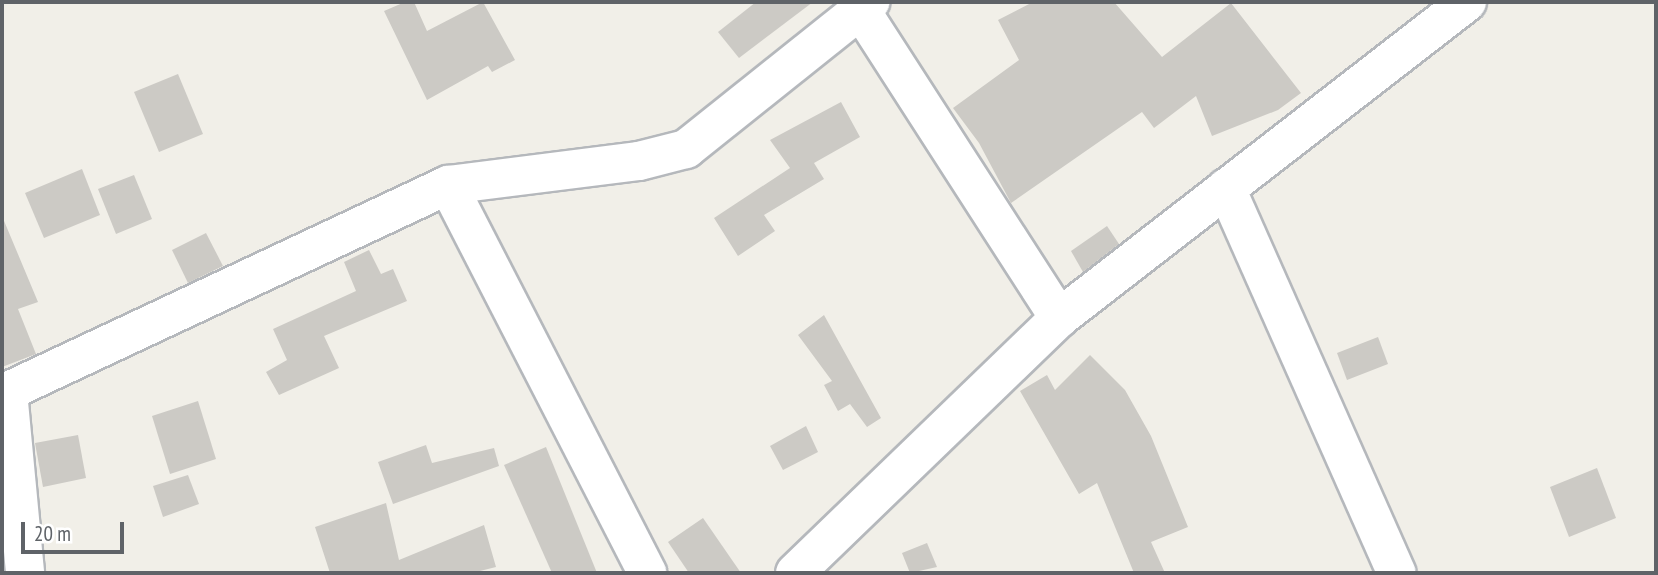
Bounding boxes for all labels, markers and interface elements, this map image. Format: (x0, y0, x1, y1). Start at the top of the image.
scale bar (24, 508, 128, 552)
text: 20 m (34, 520, 71, 547)

